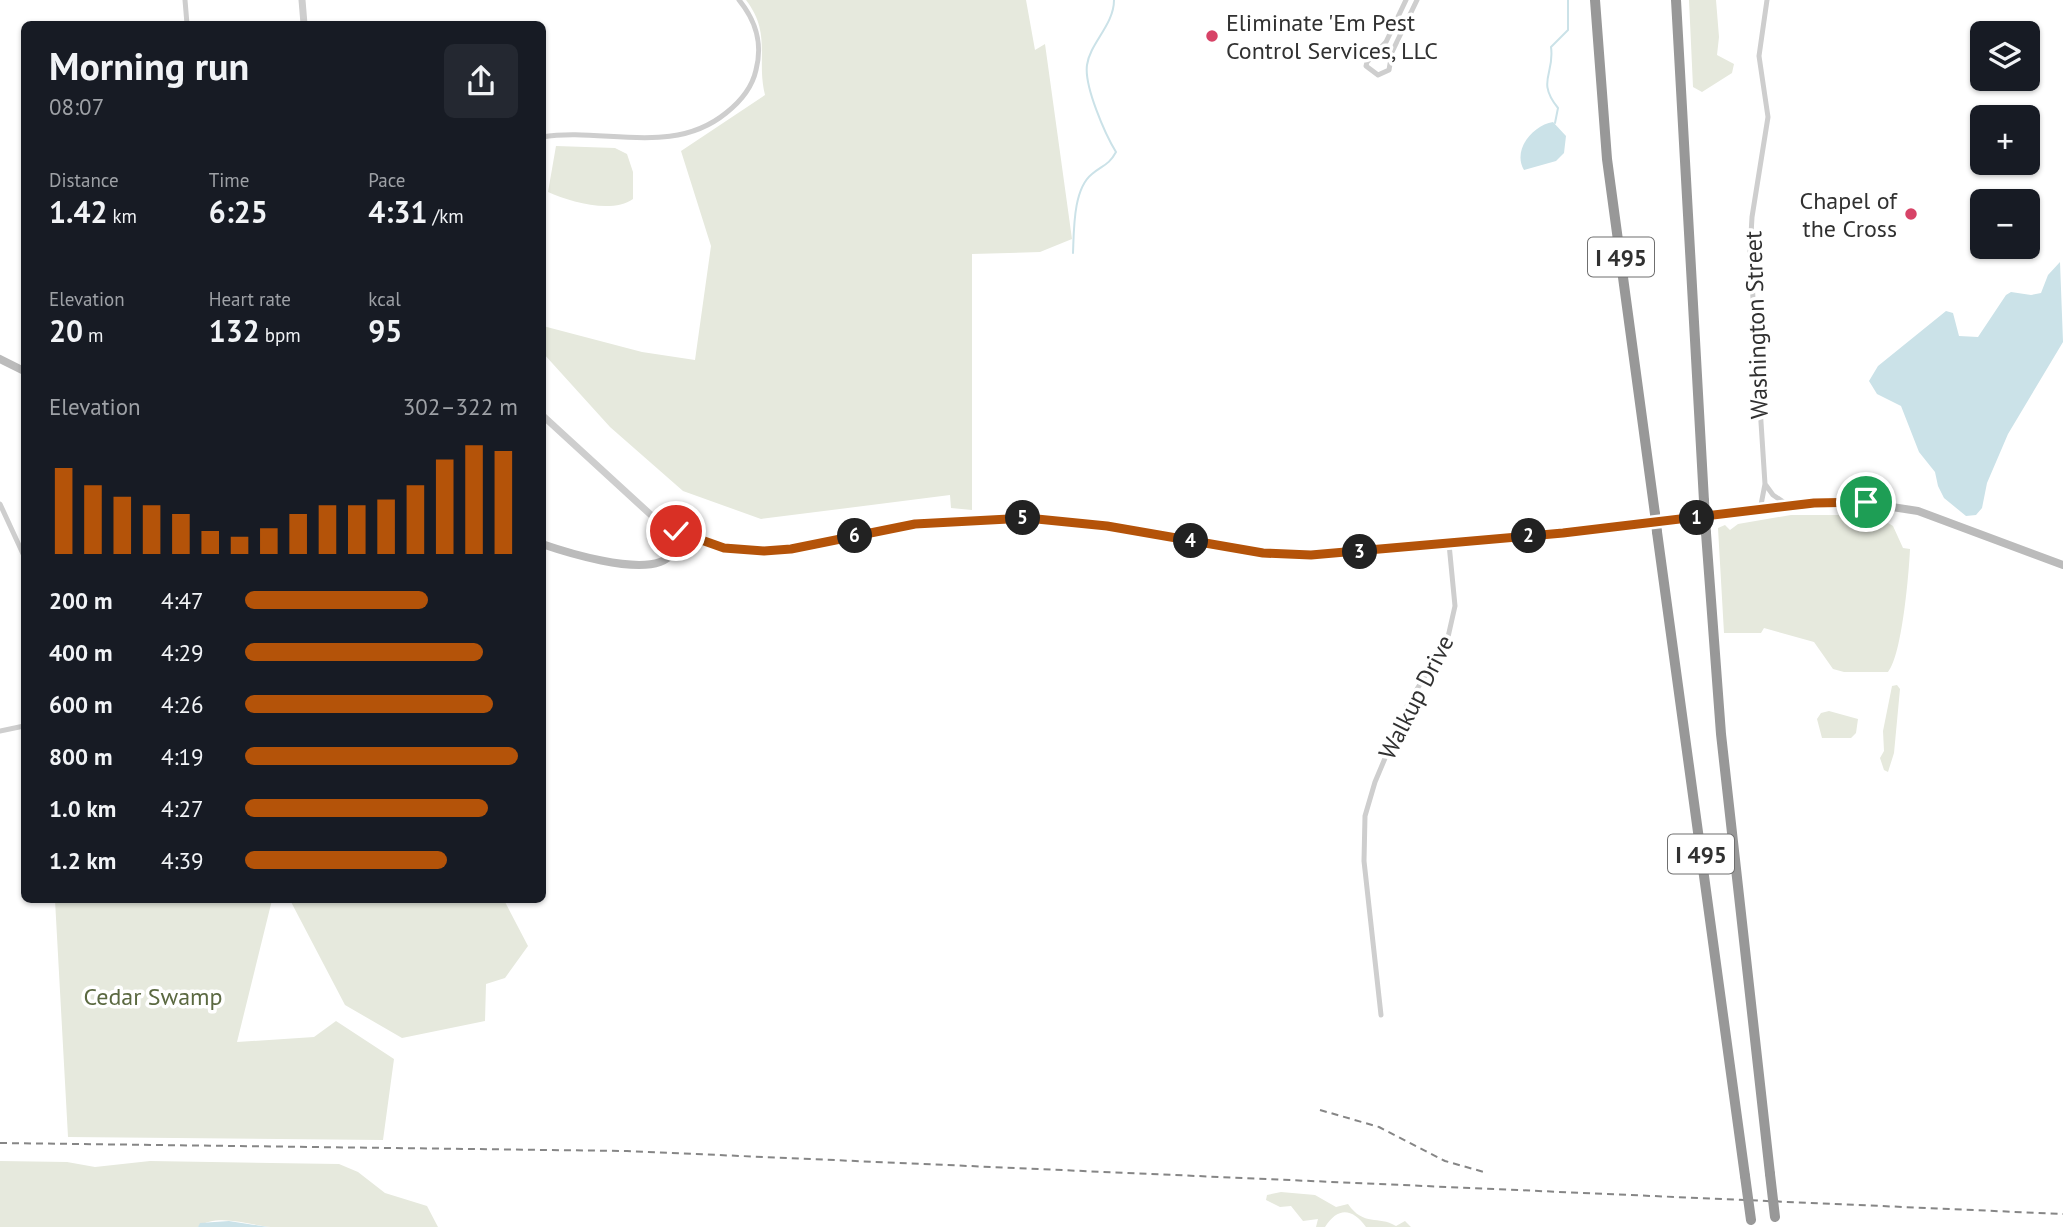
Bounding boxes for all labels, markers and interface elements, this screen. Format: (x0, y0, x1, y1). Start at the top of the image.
place label: Eliminate 'Em Pest Control Services, LLC (1226, 7, 1438, 66)
map controls (1970, 21, 2040, 259)
button: layers (1970, 21, 2040, 91)
marker: Eliminate 'Em Pest Control Services, LLC (1204, 28, 1220, 44)
text: Morning run (49, 41, 249, 90)
button: share (444, 44, 518, 118)
text: 08:07 (49, 92, 104, 121)
button: + (1970, 105, 2040, 175)
text: Distance (49, 168, 119, 192)
text: Time (209, 168, 249, 192)
text: Pace (368, 168, 406, 192)
place label: Chapel of the Cross (1799, 185, 1898, 244)
button: − (1970, 189, 2040, 259)
text: 1.42 (49, 192, 107, 231)
text: 6:25 (209, 192, 268, 231)
text: 4:31 (368, 192, 427, 231)
text: km (107, 204, 137, 228)
text: /km (427, 204, 464, 228)
marker: Chapel of the Cross (1903, 206, 1919, 222)
street label: Washington Street (1737, 230, 1775, 420)
road number: I 495 (1588, 238, 1654, 276)
text: Elevation (49, 287, 125, 311)
text: Heart rate (209, 287, 291, 311)
text: kcal (368, 287, 401, 311)
text: 20 (49, 311, 83, 350)
text: 132 (209, 311, 260, 350)
text: 95 (368, 311, 402, 350)
text: m (83, 323, 104, 347)
text: bpm (260, 323, 301, 347)
text: Elevation (49, 392, 141, 421)
text: 302–322 m (403, 392, 518, 421)
pin (1836, 472, 1896, 532)
icon: arrive (1847, 483, 1885, 521)
pin: 5 (1006, 500, 1040, 536)
pin: 1 (1680, 500, 1714, 536)
pin (646, 501, 706, 561)
text: 5 (1017, 505, 1028, 529)
text: 1 (1691, 505, 1702, 529)
icon: check (657, 512, 695, 550)
pin: 6 (838, 518, 872, 554)
pin: 2 (1512, 518, 1546, 554)
text: 6 (849, 523, 860, 547)
text: 2 (1523, 523, 1534, 547)
pin: 4 (1174, 524, 1208, 558)
text: 4 (1185, 528, 1196, 552)
pin: 3 (1342, 534, 1378, 570)
text: 3 (1354, 539, 1365, 563)
text: 200 m (49, 586, 112, 615)
text: 4:47 (161, 586, 204, 615)
street label: Walkup Drive (1371, 630, 1461, 764)
text: 400 m (49, 638, 112, 667)
text: 4:29 (161, 638, 204, 667)
text: 600 m (49, 690, 112, 719)
text: 4:26 (161, 690, 204, 719)
text: 800 m (49, 742, 112, 771)
text: 4:19 (161, 742, 204, 771)
text: 1.0 km (49, 794, 116, 823)
text: 4:27 (161, 794, 204, 823)
road number: I 495 (1668, 834, 1734, 874)
text: 1.2 km (49, 846, 116, 875)
text: 4:39 (161, 846, 204, 875)
park label: Cedar Swamp (83, 981, 223, 1012)

